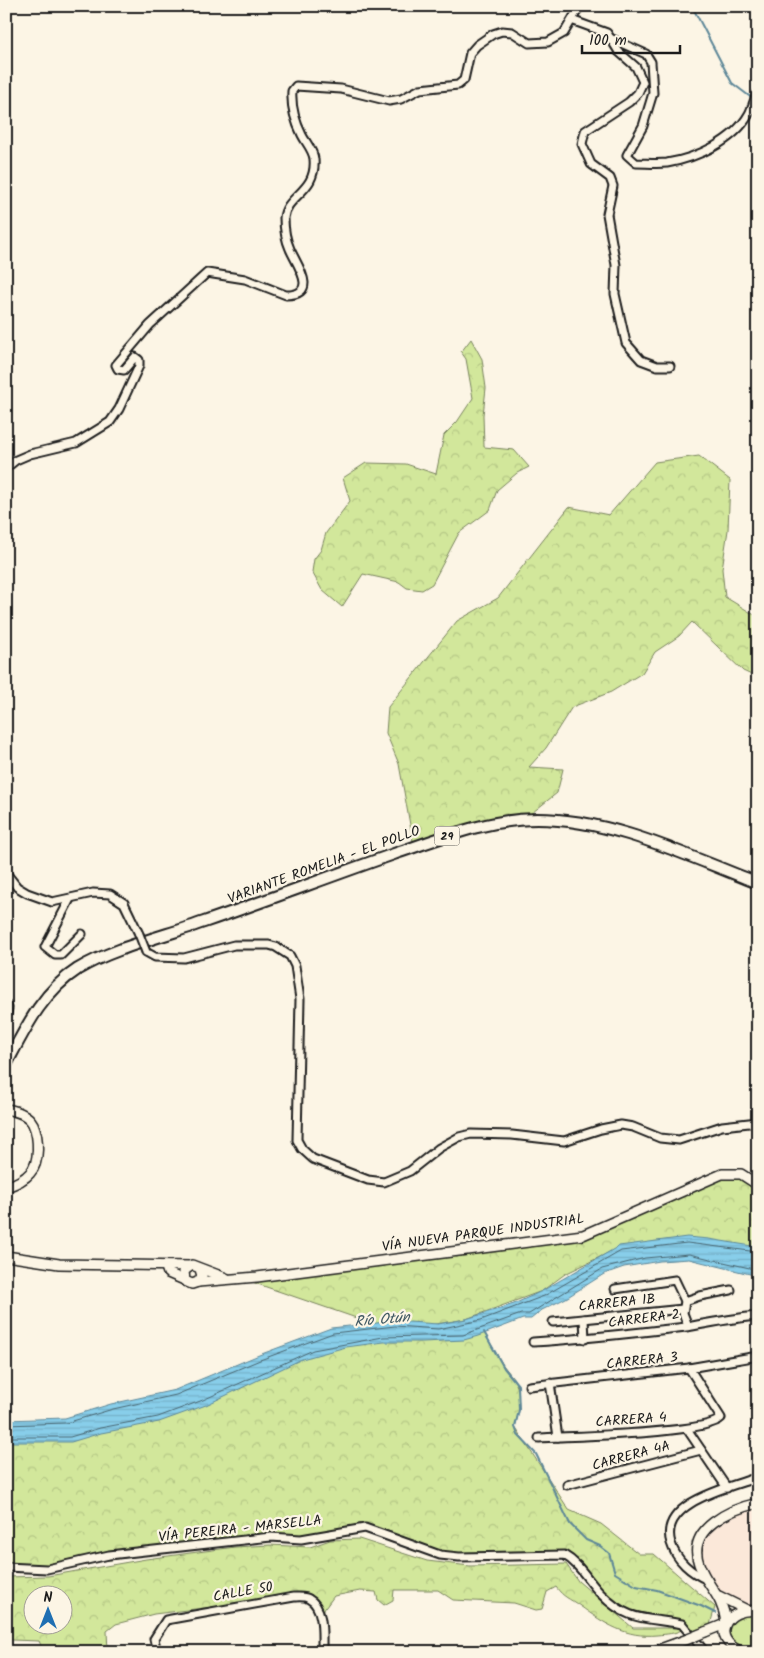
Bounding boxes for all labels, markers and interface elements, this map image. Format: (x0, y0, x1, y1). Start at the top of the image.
scale bar (582, 22, 679, 54)
text: 100 m (589, 29, 627, 53)
street label: VARIANTE ROMELIA - EL POLLO (225, 820, 424, 910)
road number: 29 (434, 826, 460, 846)
street label: VÍA NUEVA PARQUE INDUSTRIAL (381, 1208, 585, 1258)
street label: CARRERA 1B (578, 1288, 657, 1318)
street label: CARRERA 2 (607, 1304, 681, 1334)
water label: Río Otún (353, 1306, 412, 1334)
street label: CARRERA 3 (605, 1346, 679, 1376)
street label: CARRERA 4 (595, 1407, 668, 1433)
street label: CARRERA 4A (590, 1435, 672, 1477)
street label: VÍA PEREIRA - MARSELLA (157, 1509, 323, 1549)
street label: CALLE 50 (211, 1576, 275, 1608)
north arrow (22, 1586, 72, 1636)
text: N (44, 1587, 53, 1609)

